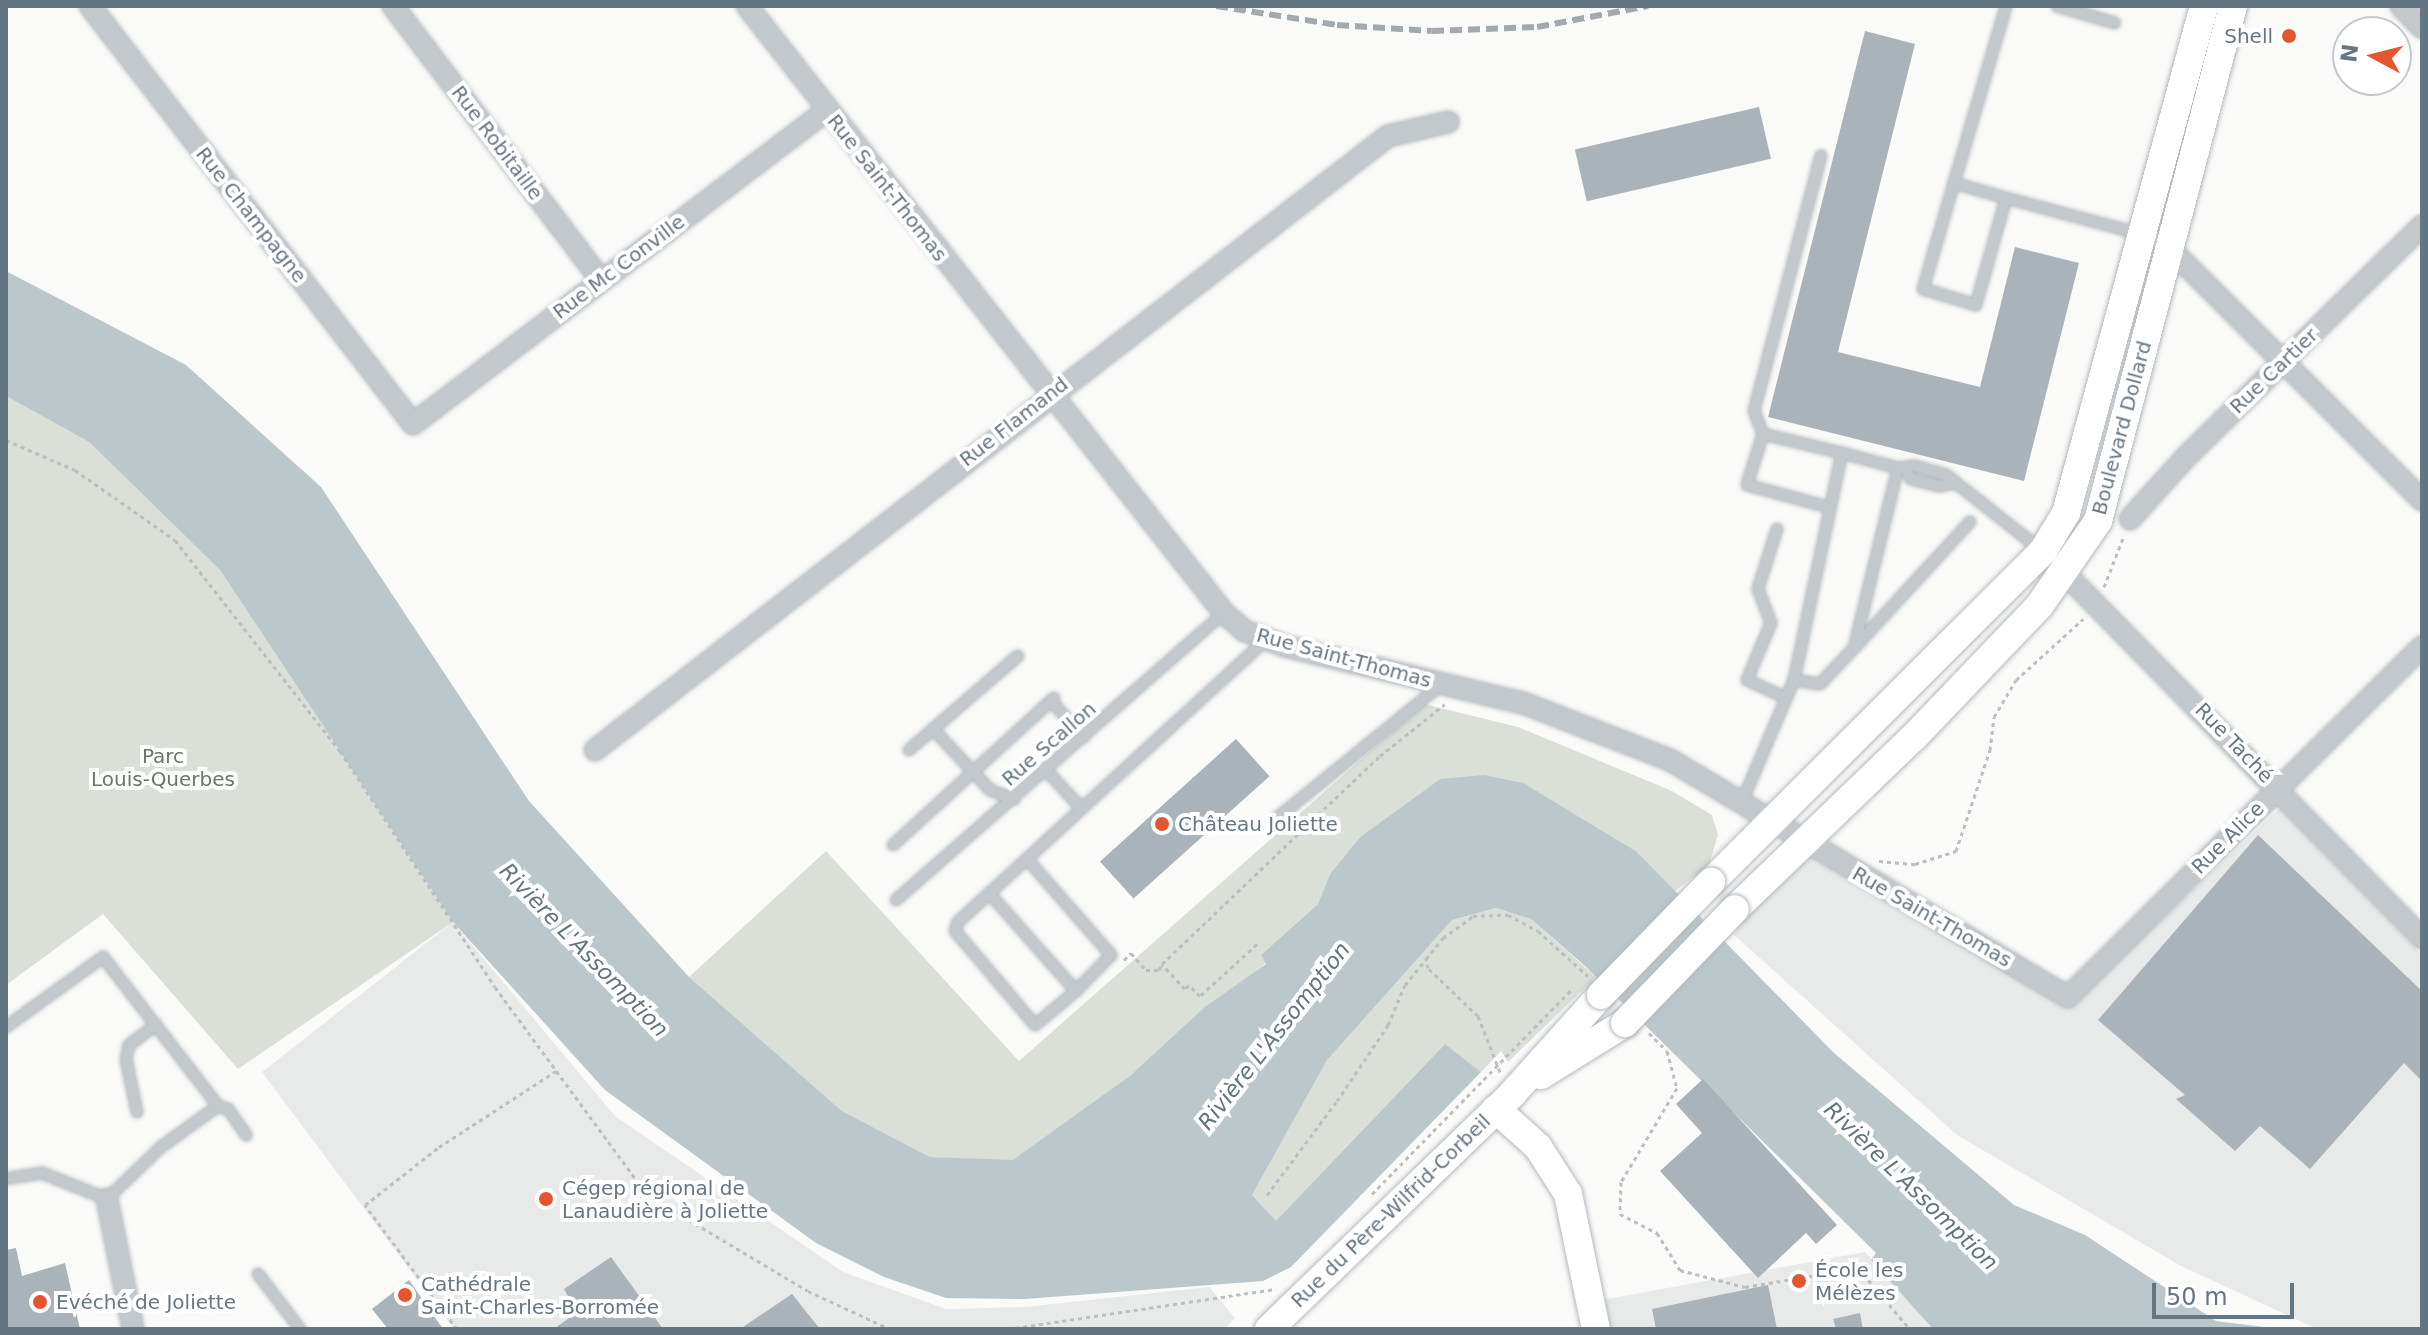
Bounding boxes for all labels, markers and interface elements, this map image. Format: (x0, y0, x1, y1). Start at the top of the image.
north arrow (2332, 16, 2412, 96)
place label: Shell (2224, 24, 2273, 48)
marker: Shell (2280, 27, 2298, 45)
text: N (2336, 43, 2363, 64)
street label: Rue Robitaille (446, 81, 548, 205)
street label: Rue Saint-Thomas (822, 110, 952, 266)
street label: Rue Champagne (191, 142, 311, 288)
street label: Rue Mc Conville (548, 210, 690, 324)
street label: Rue Cartier (2225, 323, 2323, 419)
street label: Boulevard Dollard (2087, 338, 2157, 518)
street label: Rue Flamand (955, 372, 1073, 472)
street label: Rue Saint-Thomas (1254, 623, 1434, 693)
street label: Rue Scallon (997, 697, 1101, 791)
street label: Rue Taché (2190, 698, 2278, 788)
park label: Parc Louis-Querbes (91, 744, 235, 791)
street label: Rue Alice (2187, 797, 2269, 879)
place label: Château Joliette (1178, 812, 1338, 836)
marker: Château Joliette (1153, 815, 1171, 833)
water label: Rivière L'Assomption (494, 858, 674, 1042)
street label: Rue Saint-Thomas (1848, 862, 2016, 972)
water label: Rivière L'Assomption (1193, 937, 1355, 1135)
water label: Rivière L'Assomption (1819, 1096, 2003, 1276)
street label: Rue du Père-Wilfrid-Corbeil (1286, 1109, 1496, 1313)
place label: Cégep régional de Lanaudière à Joliette (562, 1176, 768, 1223)
marker: Cégep régional de Lanaudière à Joliette (537, 1190, 555, 1208)
place label: École les Mélèzes (1815, 1258, 1903, 1305)
scale bar (2156, 1267, 2298, 1317)
place label: Cathédrale Saint-Charles-Borromée (421, 1272, 659, 1319)
marker: École les Mélèzes (1790, 1272, 1808, 1290)
text: 50 m (2166, 1283, 2228, 1311)
marker: Cathédrale Saint-Charles-Borromée (396, 1286, 414, 1304)
place label: Evéché de Joliette (56, 1290, 236, 1314)
marker: Evéché de Joliette (31, 1293, 49, 1311)

